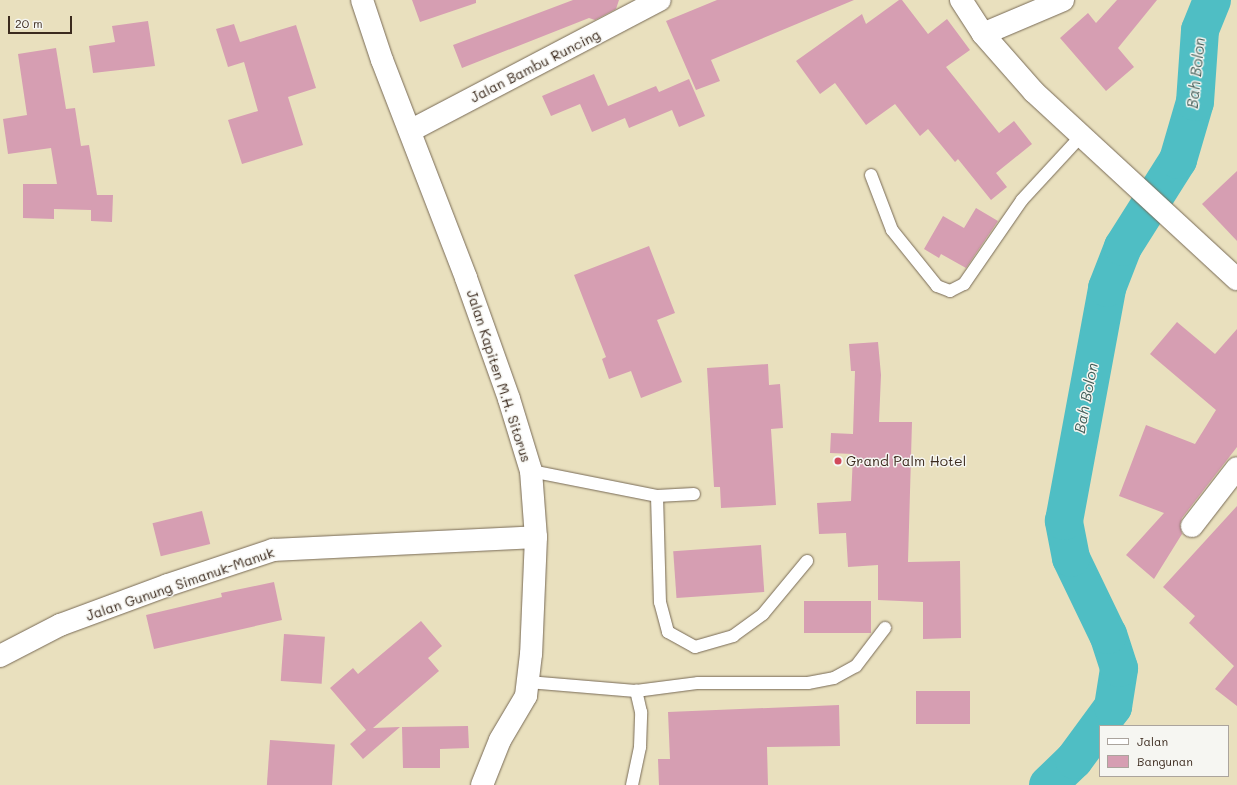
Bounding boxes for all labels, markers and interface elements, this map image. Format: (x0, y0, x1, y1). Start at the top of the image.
scale bar (10, 8, 74, 34)
text: 20 m (15, 15, 43, 31)
street label: Jalan Bambu Runcing (467, 26, 603, 106)
water label: Bah Bolon (1183, 37, 1209, 109)
street label: Jalan Kapiten M.H. Sitorus (463, 288, 535, 464)
water label: Bah Bolon (1070, 361, 1102, 435)
place label: Grand Palm Hotel (846, 453, 966, 469)
marker: Grand Palm Hotel (833, 456, 843, 466)
street label: Jalan Gunung Simanuk-Manuk (84, 544, 276, 624)
legend (1099, 725, 1229, 777)
text: Jalan (1137, 733, 1168, 749)
text: Bangunan (1137, 753, 1193, 769)

